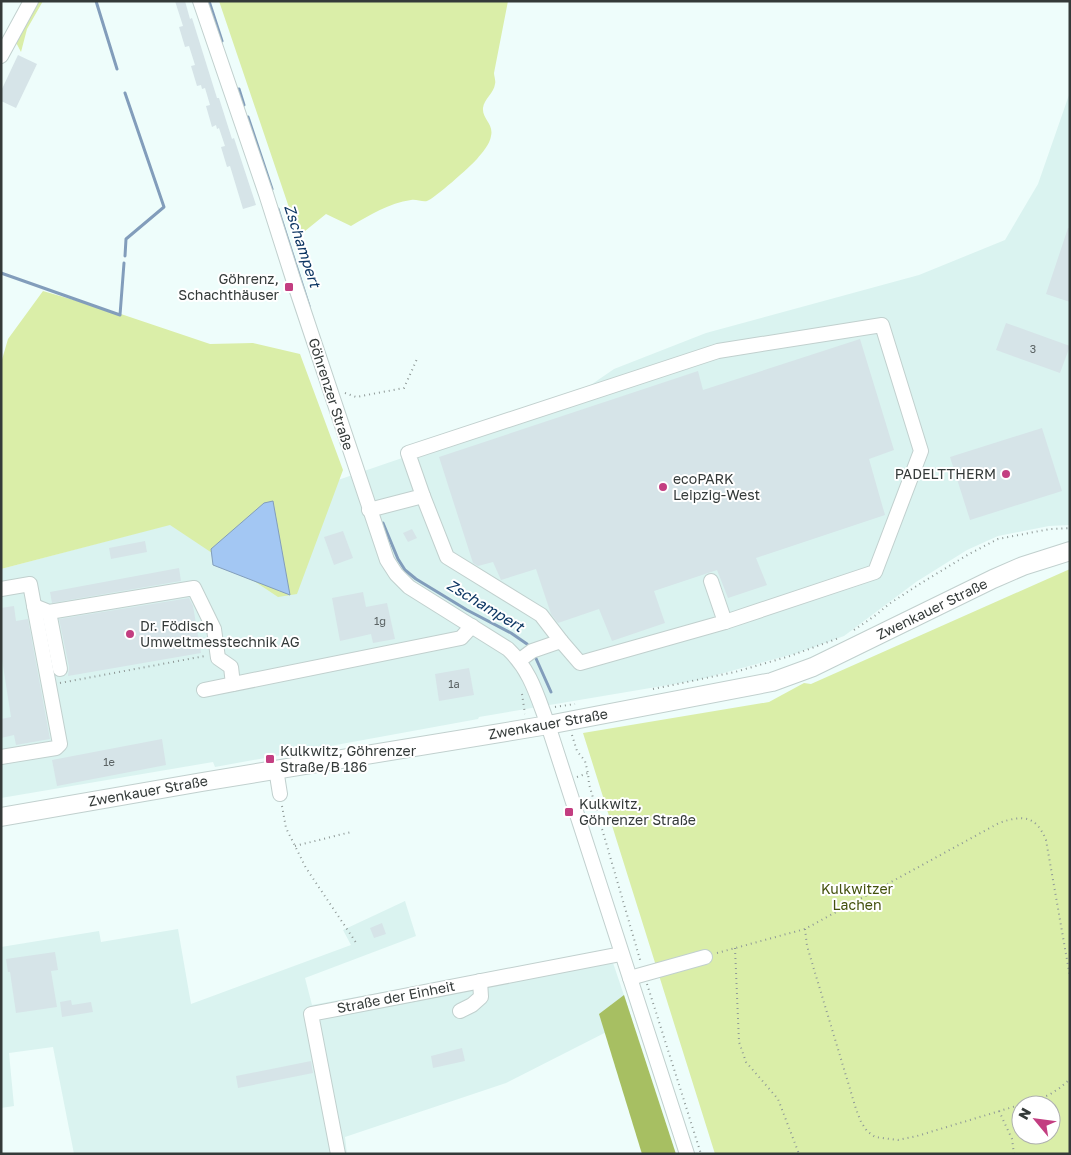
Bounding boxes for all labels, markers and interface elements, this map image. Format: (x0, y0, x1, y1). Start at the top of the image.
water label: Zschampert (281, 202, 325, 291)
place label: Göhrenz, Schachthäuser (178, 270, 280, 303)
marker: Göhrenz, Schachthäuser (283, 281, 295, 293)
street label: Göhrenzer Straße (305, 336, 358, 452)
house number: 3 (1030, 342, 1036, 355)
place label: PADELTTHERM (895, 465, 996, 482)
marker: PADELTTHERM (1000, 468, 1012, 480)
place label: ecoPARK Leipzig-West (673, 470, 760, 503)
marker: ecoPARK Leipzig-West (657, 481, 669, 493)
street label: Zwenkauer Straße (874, 574, 990, 643)
water label: Zschampert (444, 575, 529, 636)
house number: 1g (374, 614, 386, 627)
place label: Dr. Födisch Umweltmesstechnik AG (140, 617, 300, 650)
marker: Dr. Födisch Umweltmesstechnik AG (124, 628, 136, 640)
house number: 1a (448, 677, 460, 690)
street label: Zwenkauer Straße (487, 705, 609, 742)
place label: Kulkwitz, Göhrenzer Straße/B 186 (280, 742, 417, 775)
marker: Kulkwitz, Göhrenzer Straße/B 186 (264, 753, 276, 765)
house number: 1e (103, 755, 115, 768)
street label: Zwenkauer Straße (87, 772, 209, 809)
place label: Kulkwitz, Göhrenzer Straße (579, 795, 696, 828)
marker: Kulkwitz, Göhrenzer Straße (563, 806, 575, 818)
park label: Kulkwitzer Lachen (821, 880, 894, 913)
street label: Straße der Einheit (335, 977, 456, 1016)
north arrow (1011, 1095, 1061, 1145)
text: N (1014, 1105, 1034, 1122)

